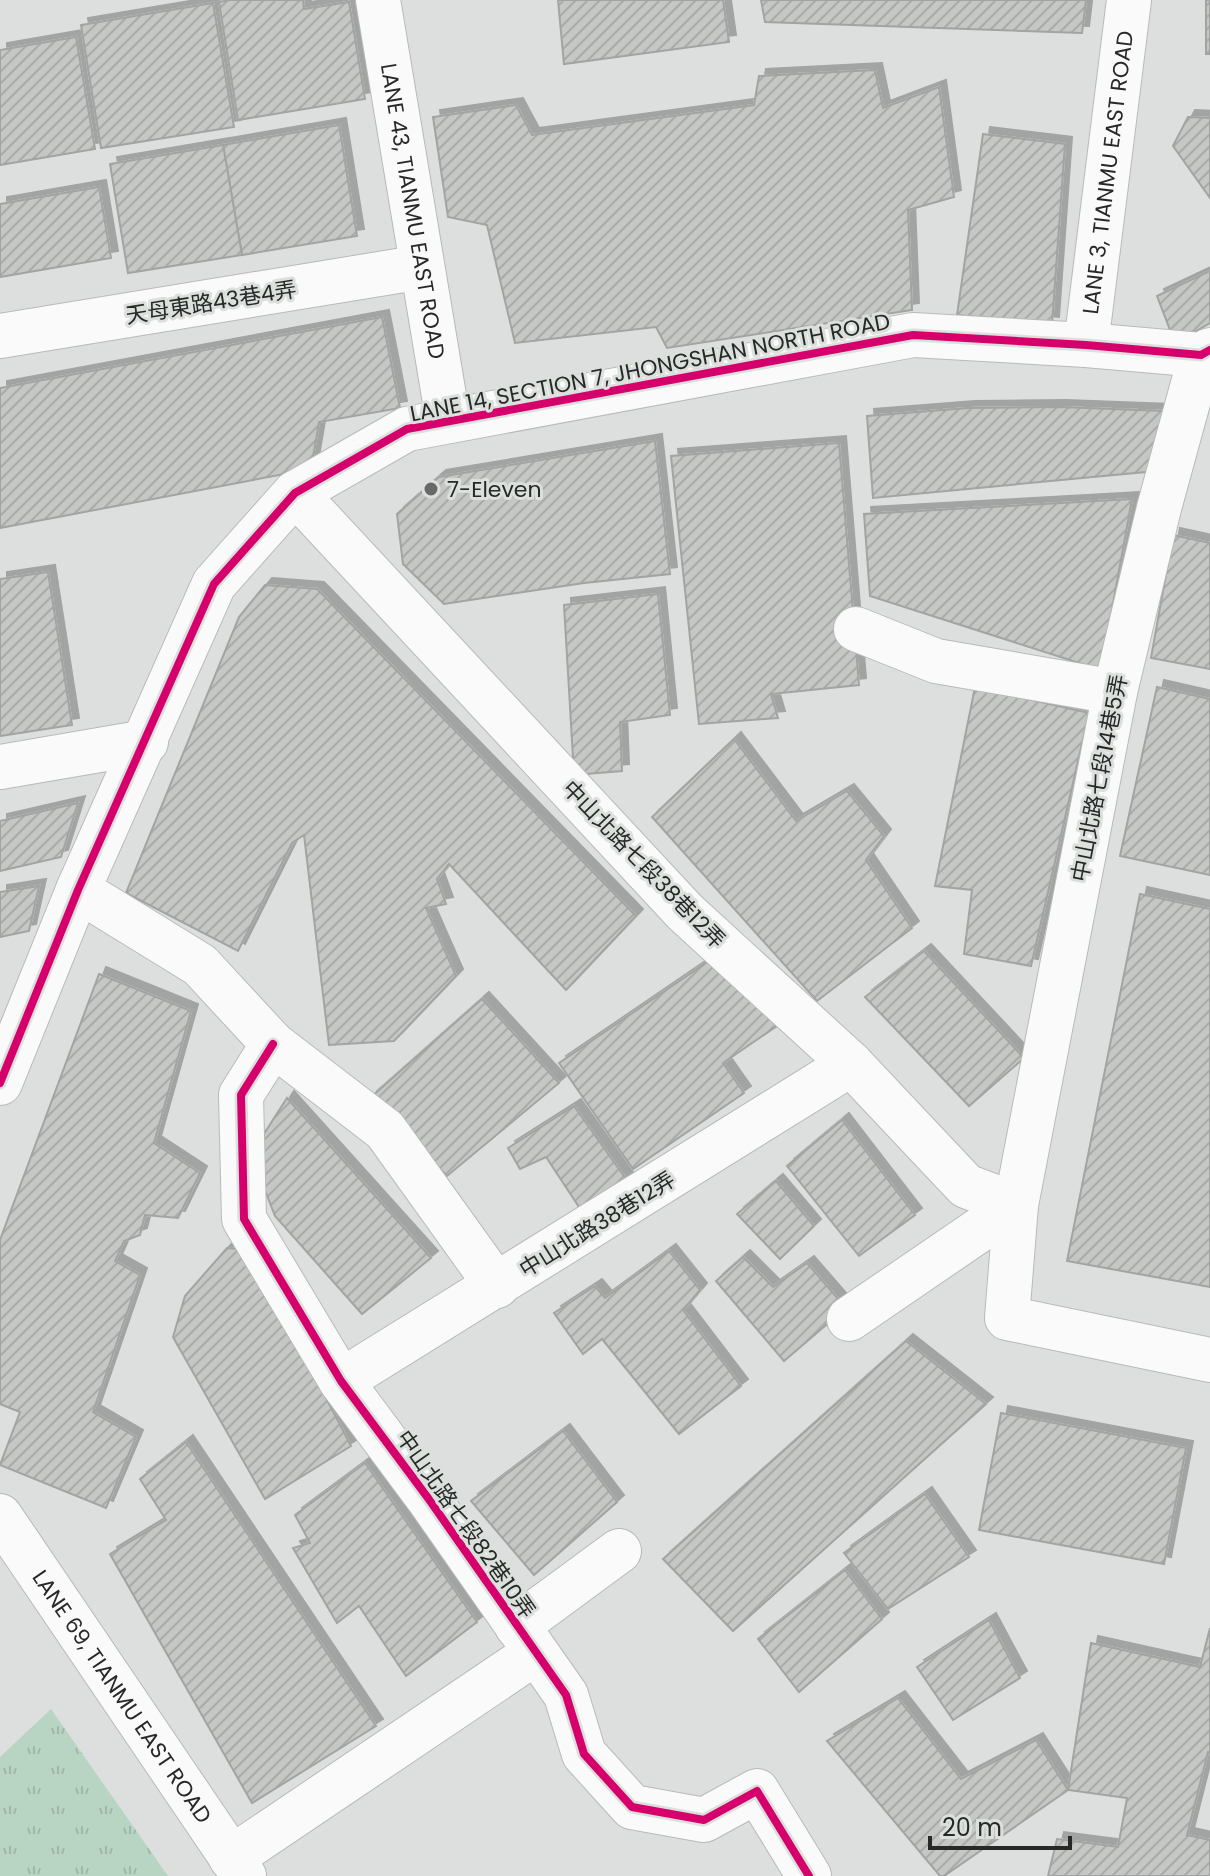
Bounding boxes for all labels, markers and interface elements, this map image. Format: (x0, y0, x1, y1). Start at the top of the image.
street label: LANE 3, TIANMU EAST ROAD (1075, 29, 1141, 316)
street label: LANE 43, TIANMU EAST ROAD (373, 61, 453, 361)
street label: 天母東路43巷4弄 (123, 274, 299, 331)
street label: LANE 14, SECTION 7, JHONGSHAN NORTH ROAD (407, 306, 893, 429)
place label: 7-Eleven (447, 474, 542, 505)
marker: 7-Eleven (422, 480, 440, 498)
street label: 中山北路七段14巷5弄 (1064, 672, 1135, 884)
street label: 中山北路七段38巷12弄 (555, 774, 732, 955)
street label: 中山北路38巷12弄 (513, 1164, 681, 1285)
street label: 中山北路七段82巷10弄 (389, 1424, 542, 1625)
street label: LANE 69, TIANMU EAST ROAD (25, 1564, 219, 1830)
scale bar (930, 1800, 1070, 1850)
text: 20 m (942, 1811, 1002, 1844)

